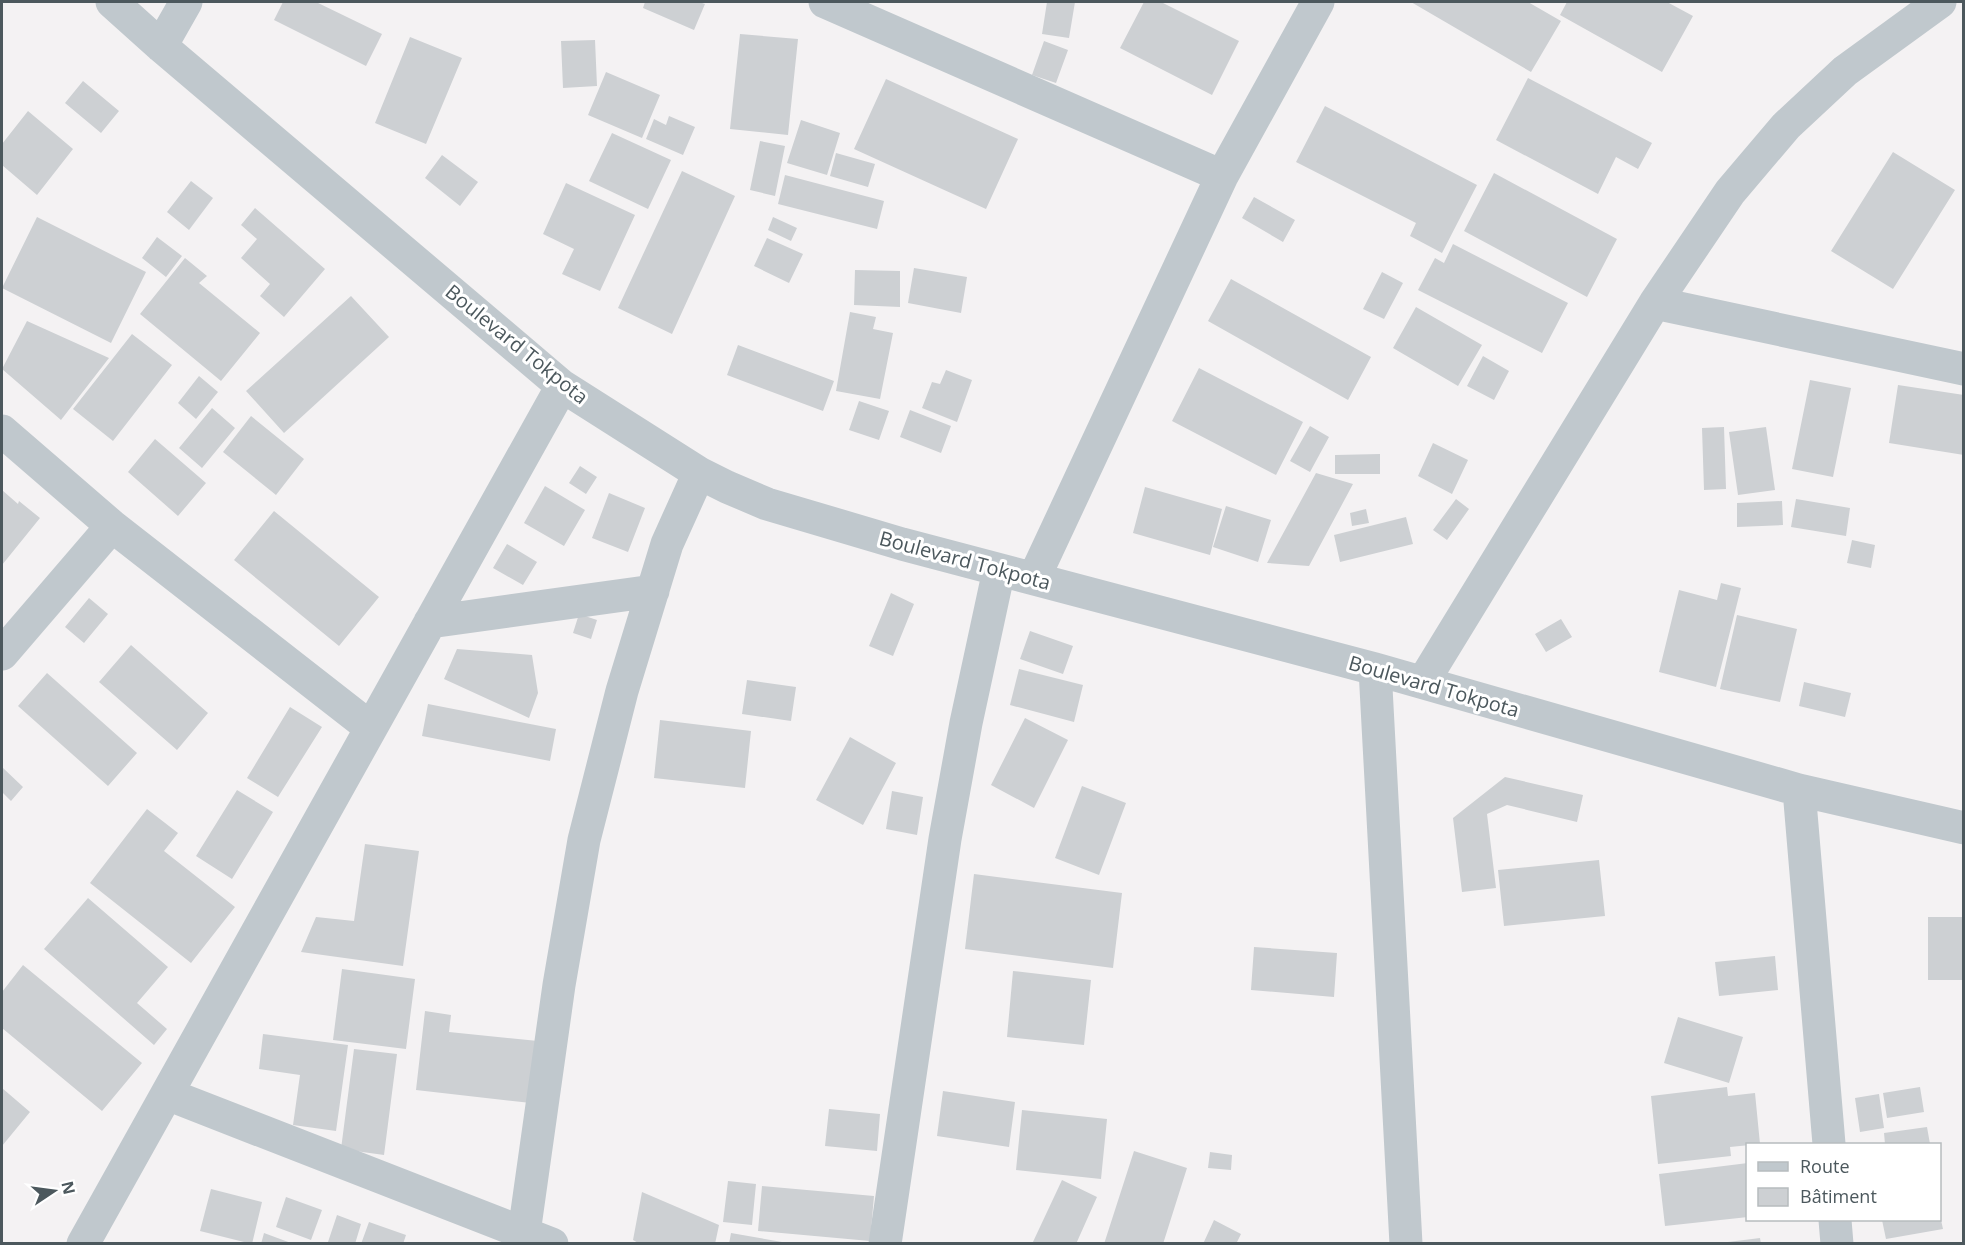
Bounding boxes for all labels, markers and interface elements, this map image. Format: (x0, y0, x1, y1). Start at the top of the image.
street label: Boulevard Tokpota (440, 278, 594, 410)
street label: Boulevard Tokpota (876, 524, 1054, 596)
street label: Boulevard Tokpota (1346, 649, 1522, 723)
legend (1746, 1143, 1941, 1221)
text: Route (1800, 1154, 1850, 1178)
north arrow (24, 1161, 84, 1221)
text: N (56, 1179, 81, 1196)
text: Bâtiment (1800, 1184, 1877, 1208)

